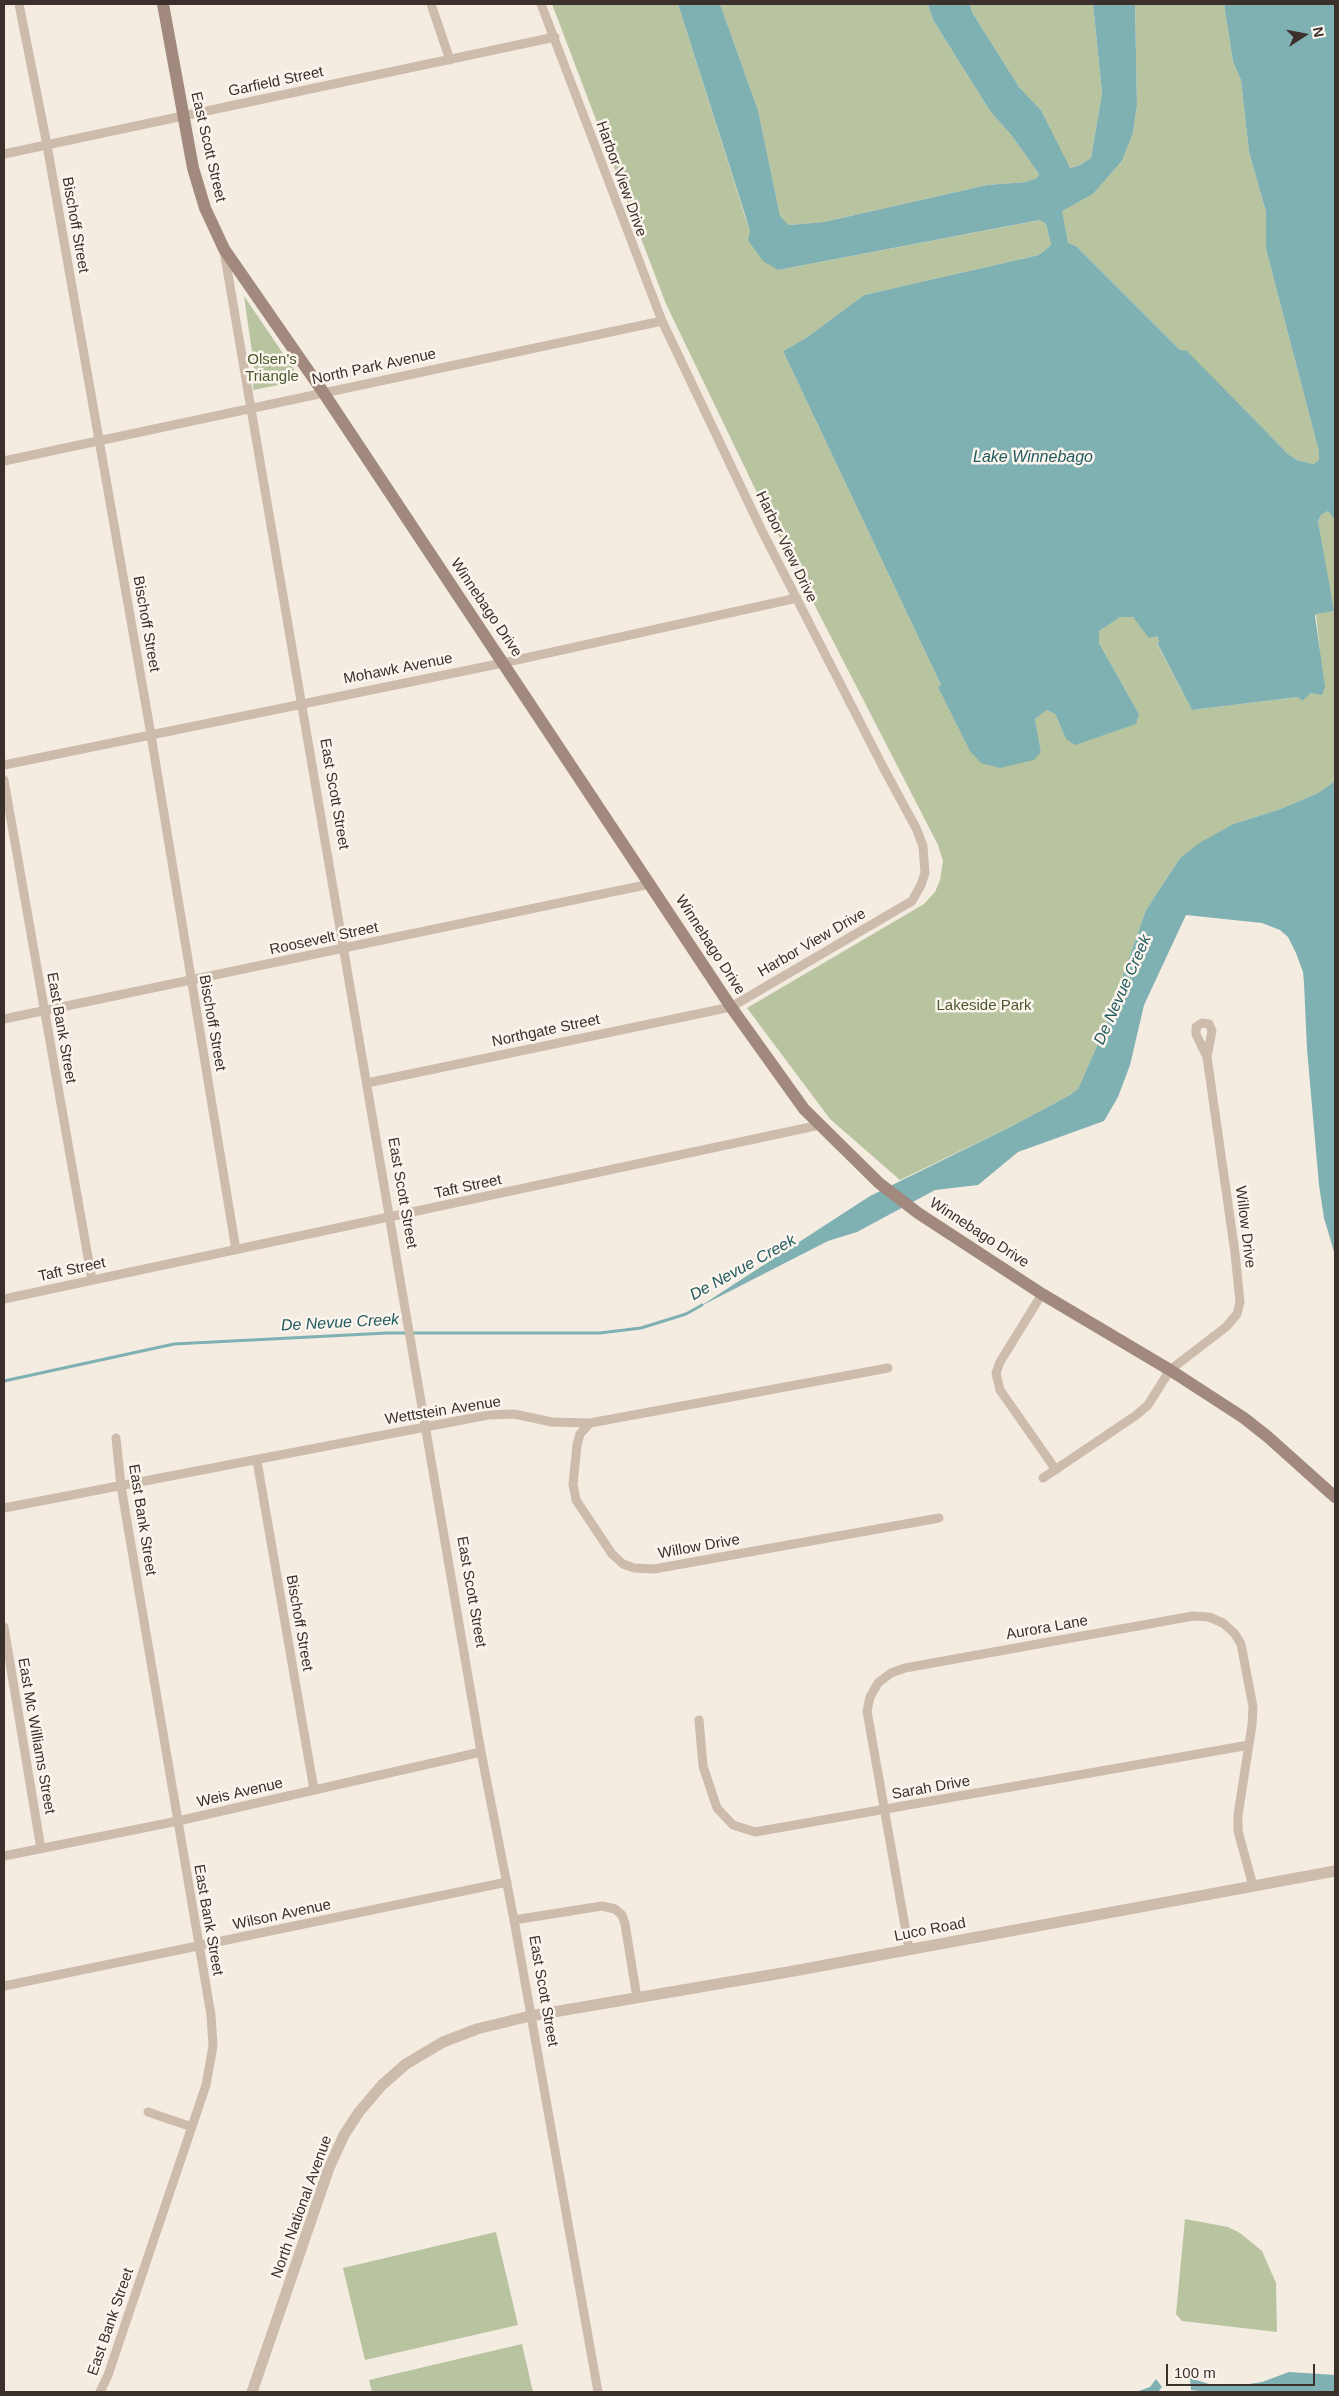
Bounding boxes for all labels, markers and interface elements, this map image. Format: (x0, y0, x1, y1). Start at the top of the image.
north arrow (1279, 10, 1329, 60)
text: N (1310, 26, 1328, 39)
street label: Garfield Street (227, 63, 325, 101)
street label: East Scott Street (187, 90, 229, 204)
street label: Harbor View Drive (592, 119, 650, 239)
street label: Bischoff Street (58, 176, 92, 274)
street label: North Park Avenue (310, 345, 438, 389)
park label: Olsen's Triangle (245, 351, 299, 386)
water label: Lake Winnebago (973, 448, 1093, 468)
street label: Harbor View Drive (751, 488, 821, 606)
street label: Winnebago Drive (446, 555, 526, 661)
street label: Bischoff Street (129, 575, 163, 673)
street label: Mohawk Avenue (342, 650, 454, 688)
street label: East Scott Street (315, 737, 353, 851)
street label: Winnebago Drive (671, 892, 749, 998)
street label: Harbor View Drive (755, 905, 869, 981)
street label: Roosevelt Street (268, 919, 380, 959)
water label: De Nevue Creek (1090, 932, 1156, 1048)
street label: East Bank Street (42, 971, 80, 1085)
street label: Bischoff Street (195, 974, 229, 1072)
park label: Lakeside Park (936, 997, 1032, 1015)
street label: Northgate Street (490, 1011, 602, 1051)
street label: East Scott Street (383, 1136, 421, 1250)
street label: Taft Street (433, 1171, 503, 1203)
street label: Willow Drive (1231, 1185, 1259, 1269)
street label: Winnebago Drive (926, 1194, 1032, 1272)
water label: De Nevue Creek (687, 1231, 799, 1305)
street label: Taft Street (37, 1254, 107, 1286)
water label: De Nevue Creek (280, 1310, 400, 1336)
street label: Wettstein Avenue (384, 1393, 502, 1429)
street label: East Bank Street (124, 1463, 160, 1577)
street label: Willow Drive (657, 1531, 741, 1563)
street label: East Scott Street (452, 1535, 490, 1649)
street label: Bischoff Street (282, 1574, 316, 1672)
street label: Aurora Lane (1005, 1612, 1089, 1644)
street label: East Mc Williams Street (13, 1656, 59, 1816)
street label: Sarah Drive (890, 1772, 972, 1804)
street label: Weis Avenue (195, 1774, 285, 1812)
street label: East Bank Street (189, 1863, 227, 1977)
street label: Wilson Avenue (231, 1896, 333, 1934)
street label: Luco Road (893, 1914, 967, 1946)
street label: East Scott Street (524, 1934, 562, 2048)
street label: North National Avenue (268, 2133, 336, 2281)
street label: East Bank Street (84, 2266, 138, 2378)
scale bar (1169, 2354, 1318, 2386)
text: 100 m (1174, 2364, 1216, 2381)

